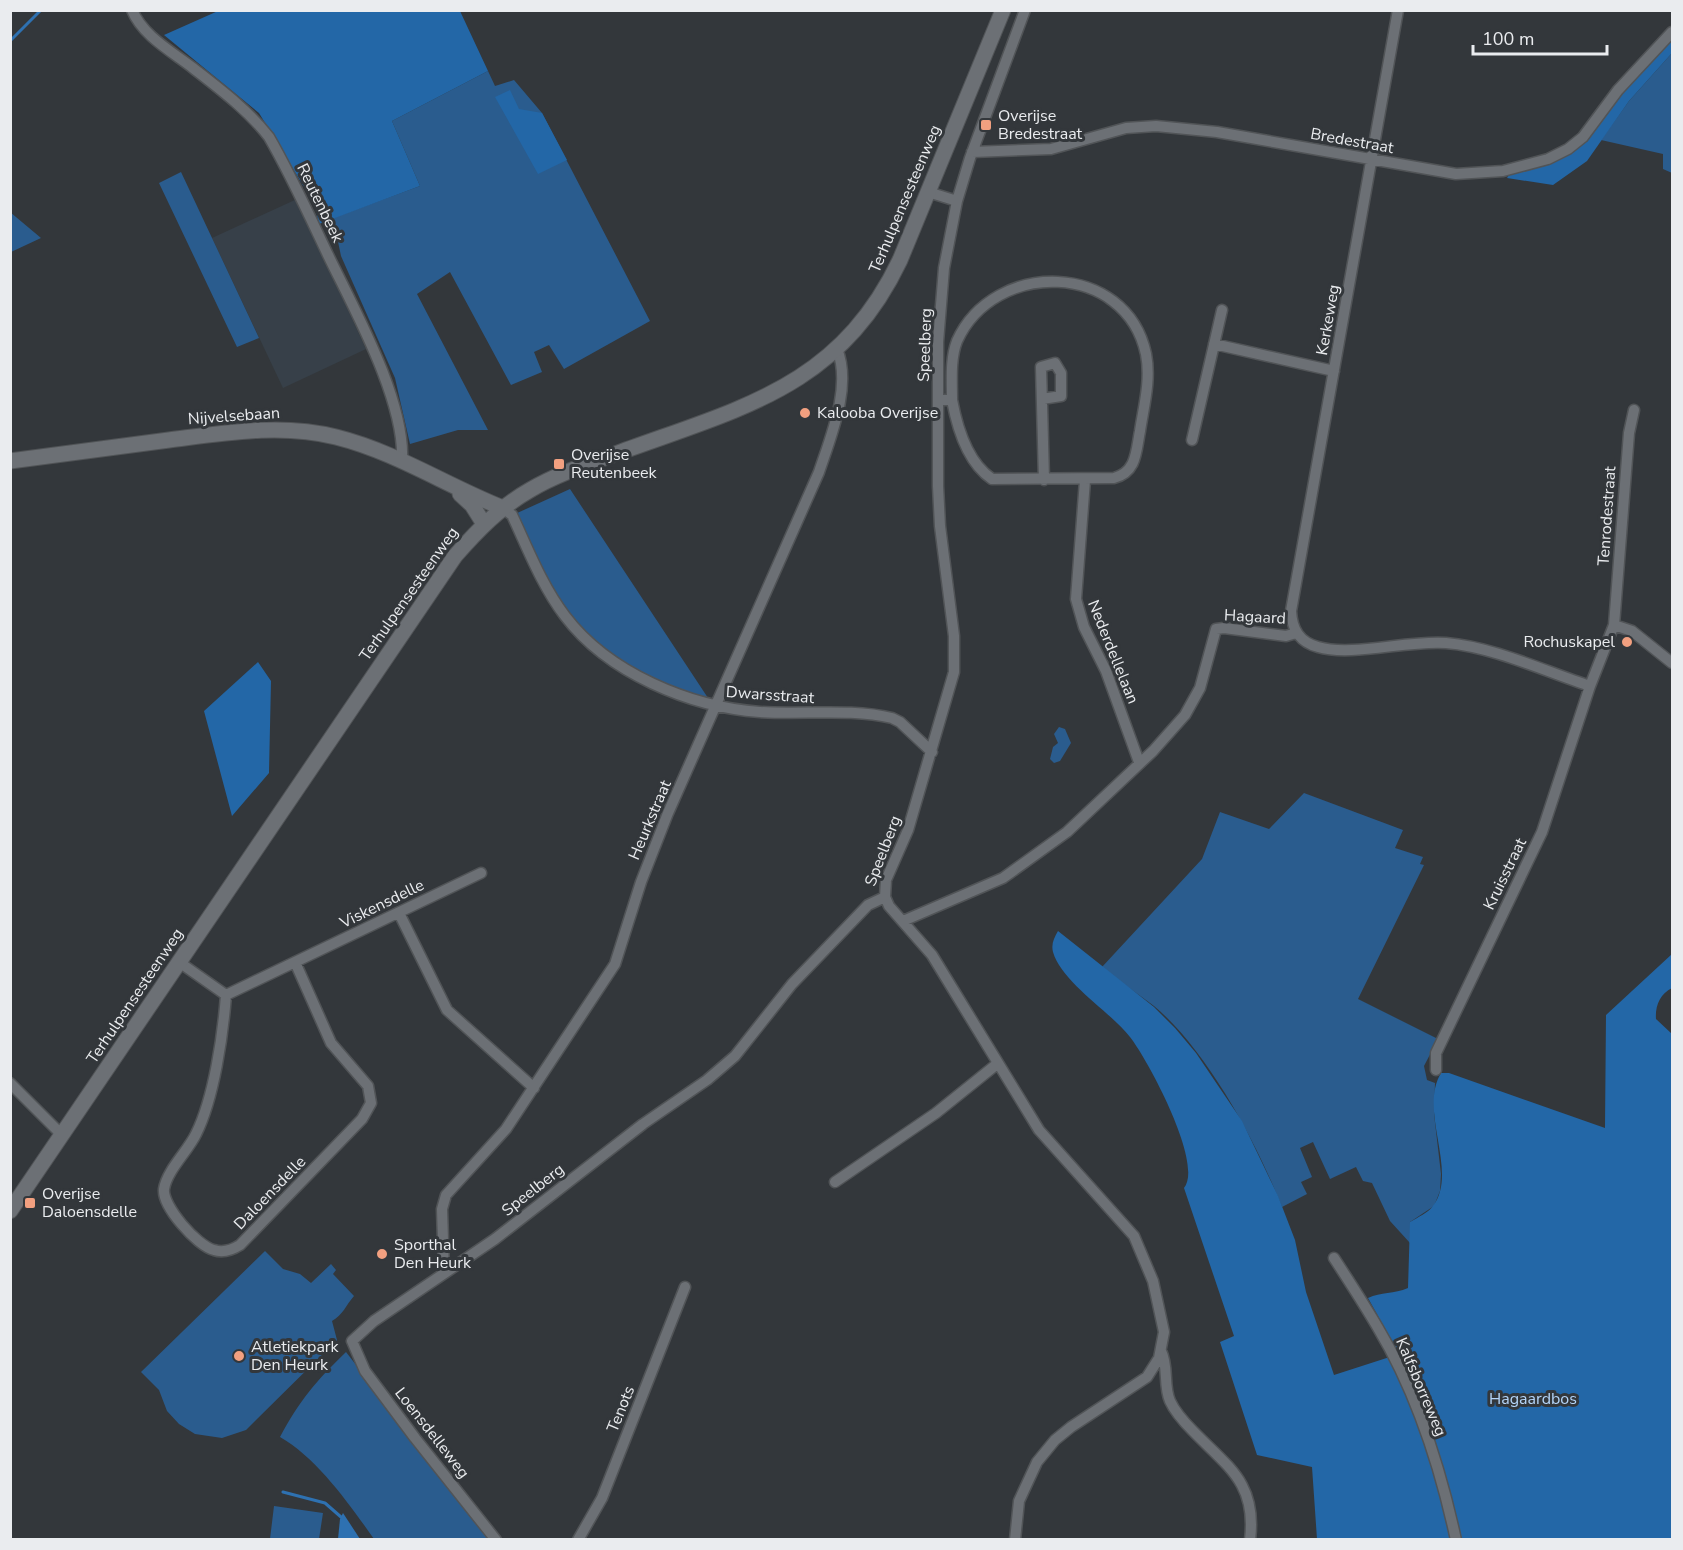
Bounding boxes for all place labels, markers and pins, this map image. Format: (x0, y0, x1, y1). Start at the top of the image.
place label: Overijse Bredestraat (998, 105, 1083, 145)
marker: Overijse Bredestraat (979, 118, 993, 132)
place label: Kalooba Overijse (817, 402, 938, 424)
marker: Kalooba Overijse (798, 406, 812, 420)
place label: Overijse Reutenbeek (571, 444, 657, 484)
marker: Overijse Reutenbeek (552, 457, 566, 471)
place label: Rochuskapel (1523, 631, 1615, 653)
marker: Rochuskapel (1620, 635, 1634, 649)
place label: Overijse Daloensdelle (42, 1183, 137, 1223)
marker: Overijse Daloensdelle (23, 1196, 37, 1210)
place label: Sporthal Den Heurk (394, 1234, 472, 1274)
marker: Sporthal Den Heurk (375, 1247, 389, 1261)
place label: Atletiekpark Den Heurk (251, 1336, 340, 1376)
marker: Atletiekpark Den Heurk (232, 1349, 246, 1363)

